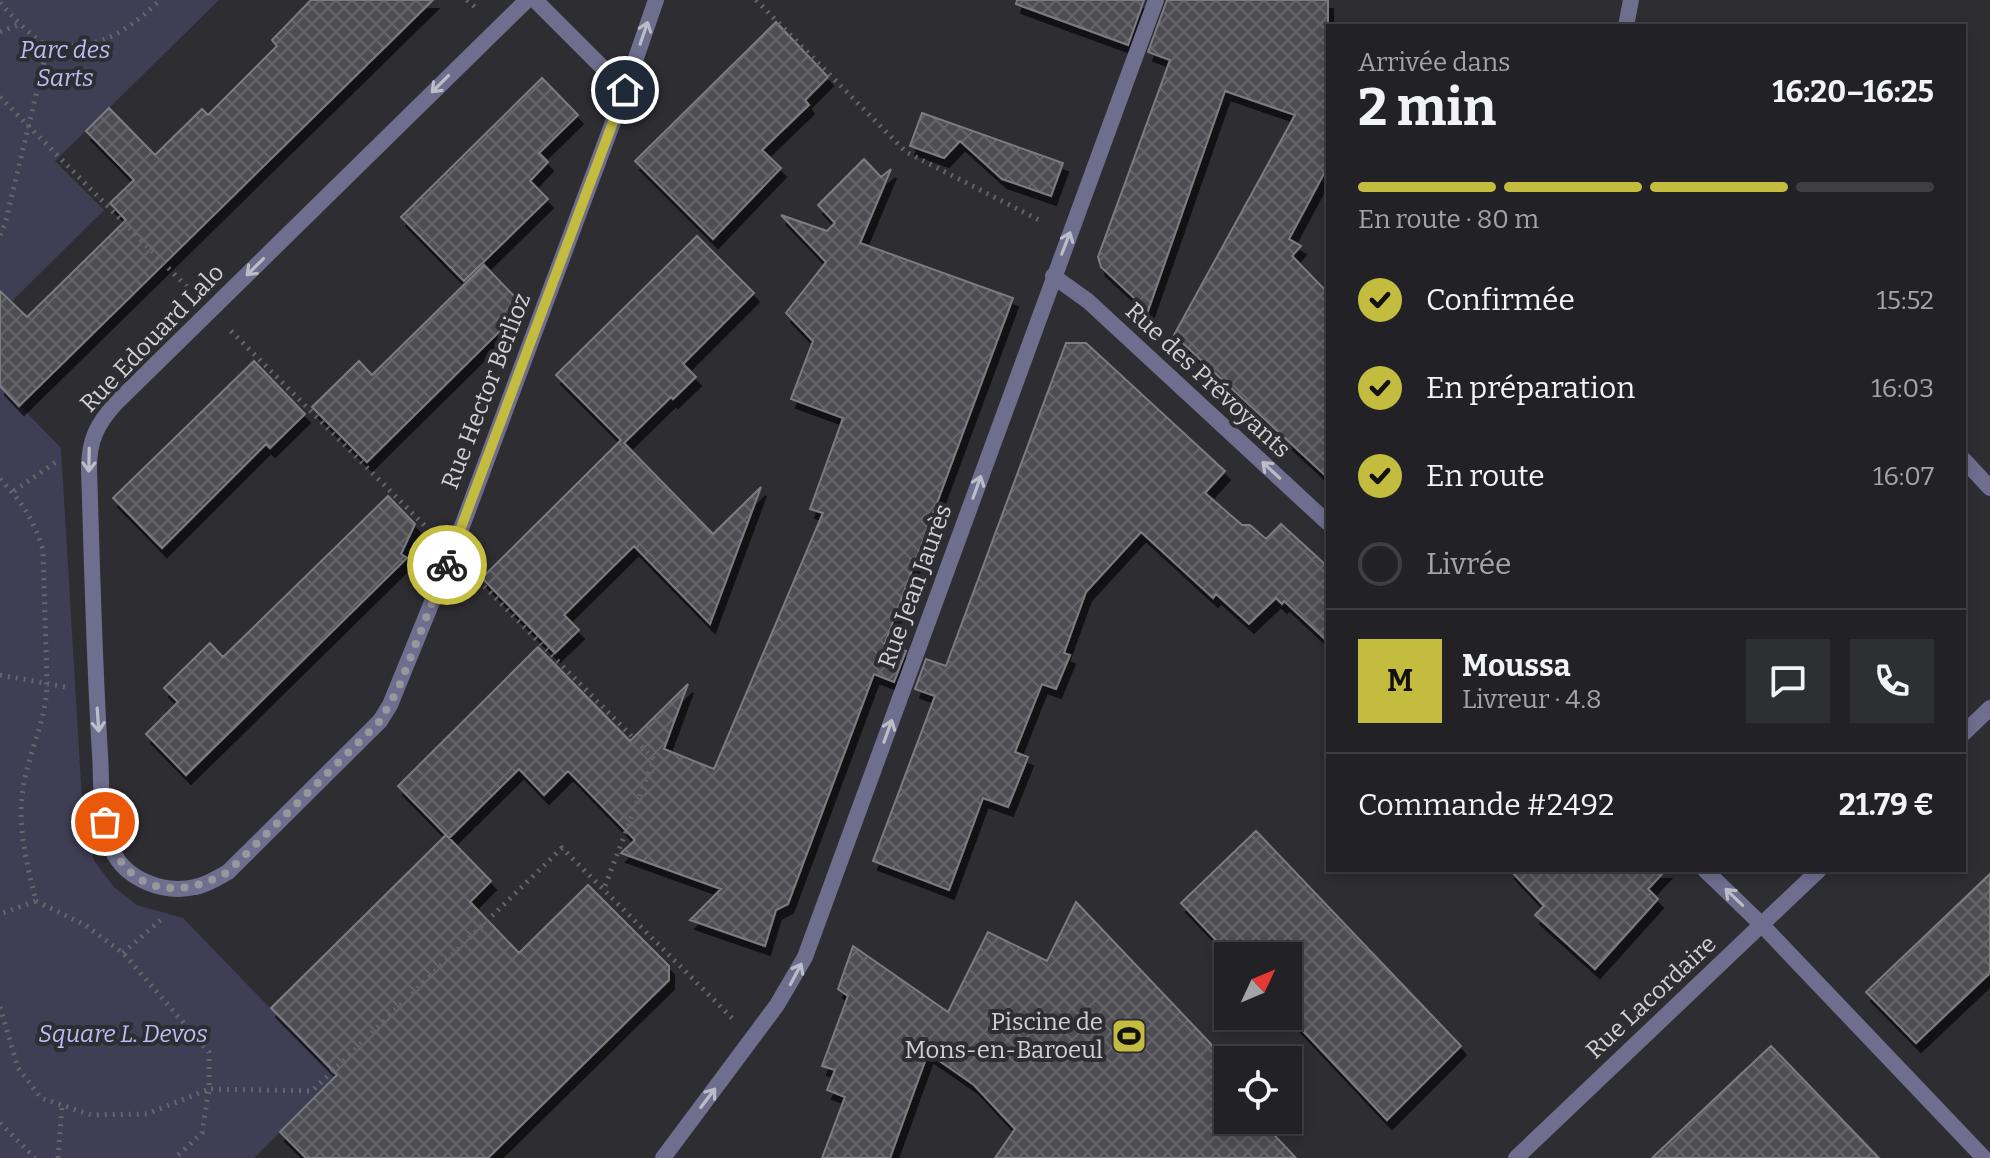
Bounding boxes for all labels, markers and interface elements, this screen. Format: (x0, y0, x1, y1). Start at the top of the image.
one-way arrow (638, 21, 653, 46)
park label: Parc des Sarts (20, 36, 110, 92)
text: Arrivée dans (1358, 47, 1511, 78)
pin (591, 56, 659, 124)
icon: home (603, 68, 647, 112)
one-way arrow (431, 74, 450, 93)
text: 16:20–16:25 (1773, 74, 1934, 110)
text: 2 min (1358, 76, 1496, 139)
text: En route · 80 m (1358, 204, 1539, 235)
one-way arrow (1060, 231, 1074, 255)
one-way arrow (245, 257, 265, 276)
street label: Rue Edouard Lalo (74, 258, 230, 418)
icon: check (1358, 278, 1402, 322)
text: Confirmée (1426, 282, 1575, 318)
text: 15:52 (1876, 285, 1934, 316)
street label: Rue Hector Berlioz (436, 289, 536, 493)
street label: Rue des Prévoyants (1120, 297, 1296, 463)
icon: check (1358, 366, 1402, 410)
text: En préparation (1426, 370, 1635, 406)
text: 16:03 (1871, 373, 1934, 404)
one-way arrow (82, 446, 97, 473)
icon: check (1358, 454, 1402, 498)
text: En route (1426, 458, 1545, 494)
one-way arrow (1261, 461, 1281, 479)
text: 16:07 (1873, 461, 1934, 492)
one-way arrow (971, 475, 985, 500)
street label: Rue Jean Jaurès (872, 500, 958, 672)
courier (407, 525, 487, 605)
icon: bike (425, 543, 469, 587)
text: Livrée (1426, 546, 1512, 582)
button: chat (1746, 639, 1830, 723)
button: phone (1850, 639, 1934, 723)
text: Moussa (1462, 648, 1571, 684)
text: M (1387, 663, 1413, 699)
text: Livreur · 4.8 (1462, 684, 1602, 715)
one-way arrow (91, 706, 106, 733)
one-way arrow (882, 719, 896, 744)
text: Commande #2492 (1358, 787, 1614, 823)
text: 21.79 € (1839, 787, 1934, 823)
pin (71, 788, 139, 856)
icon: bag (83, 800, 127, 844)
one-way arrow (1725, 888, 1744, 907)
street label: Rue Lacordaire (1580, 930, 1722, 1064)
north arrow (1214, 942, 1302, 1030)
map controls (1214, 942, 1302, 1134)
one-way arrow (788, 963, 804, 986)
place label: Piscine de Mons-en-Baroeul (904, 1008, 1103, 1064)
sports icon: Piscine de Mons-en-Baroeul (1110, 1017, 1148, 1055)
park label: Square L. Devos (38, 1020, 208, 1048)
button: locate (1214, 1046, 1302, 1134)
one-way arrow (699, 1088, 716, 1110)

